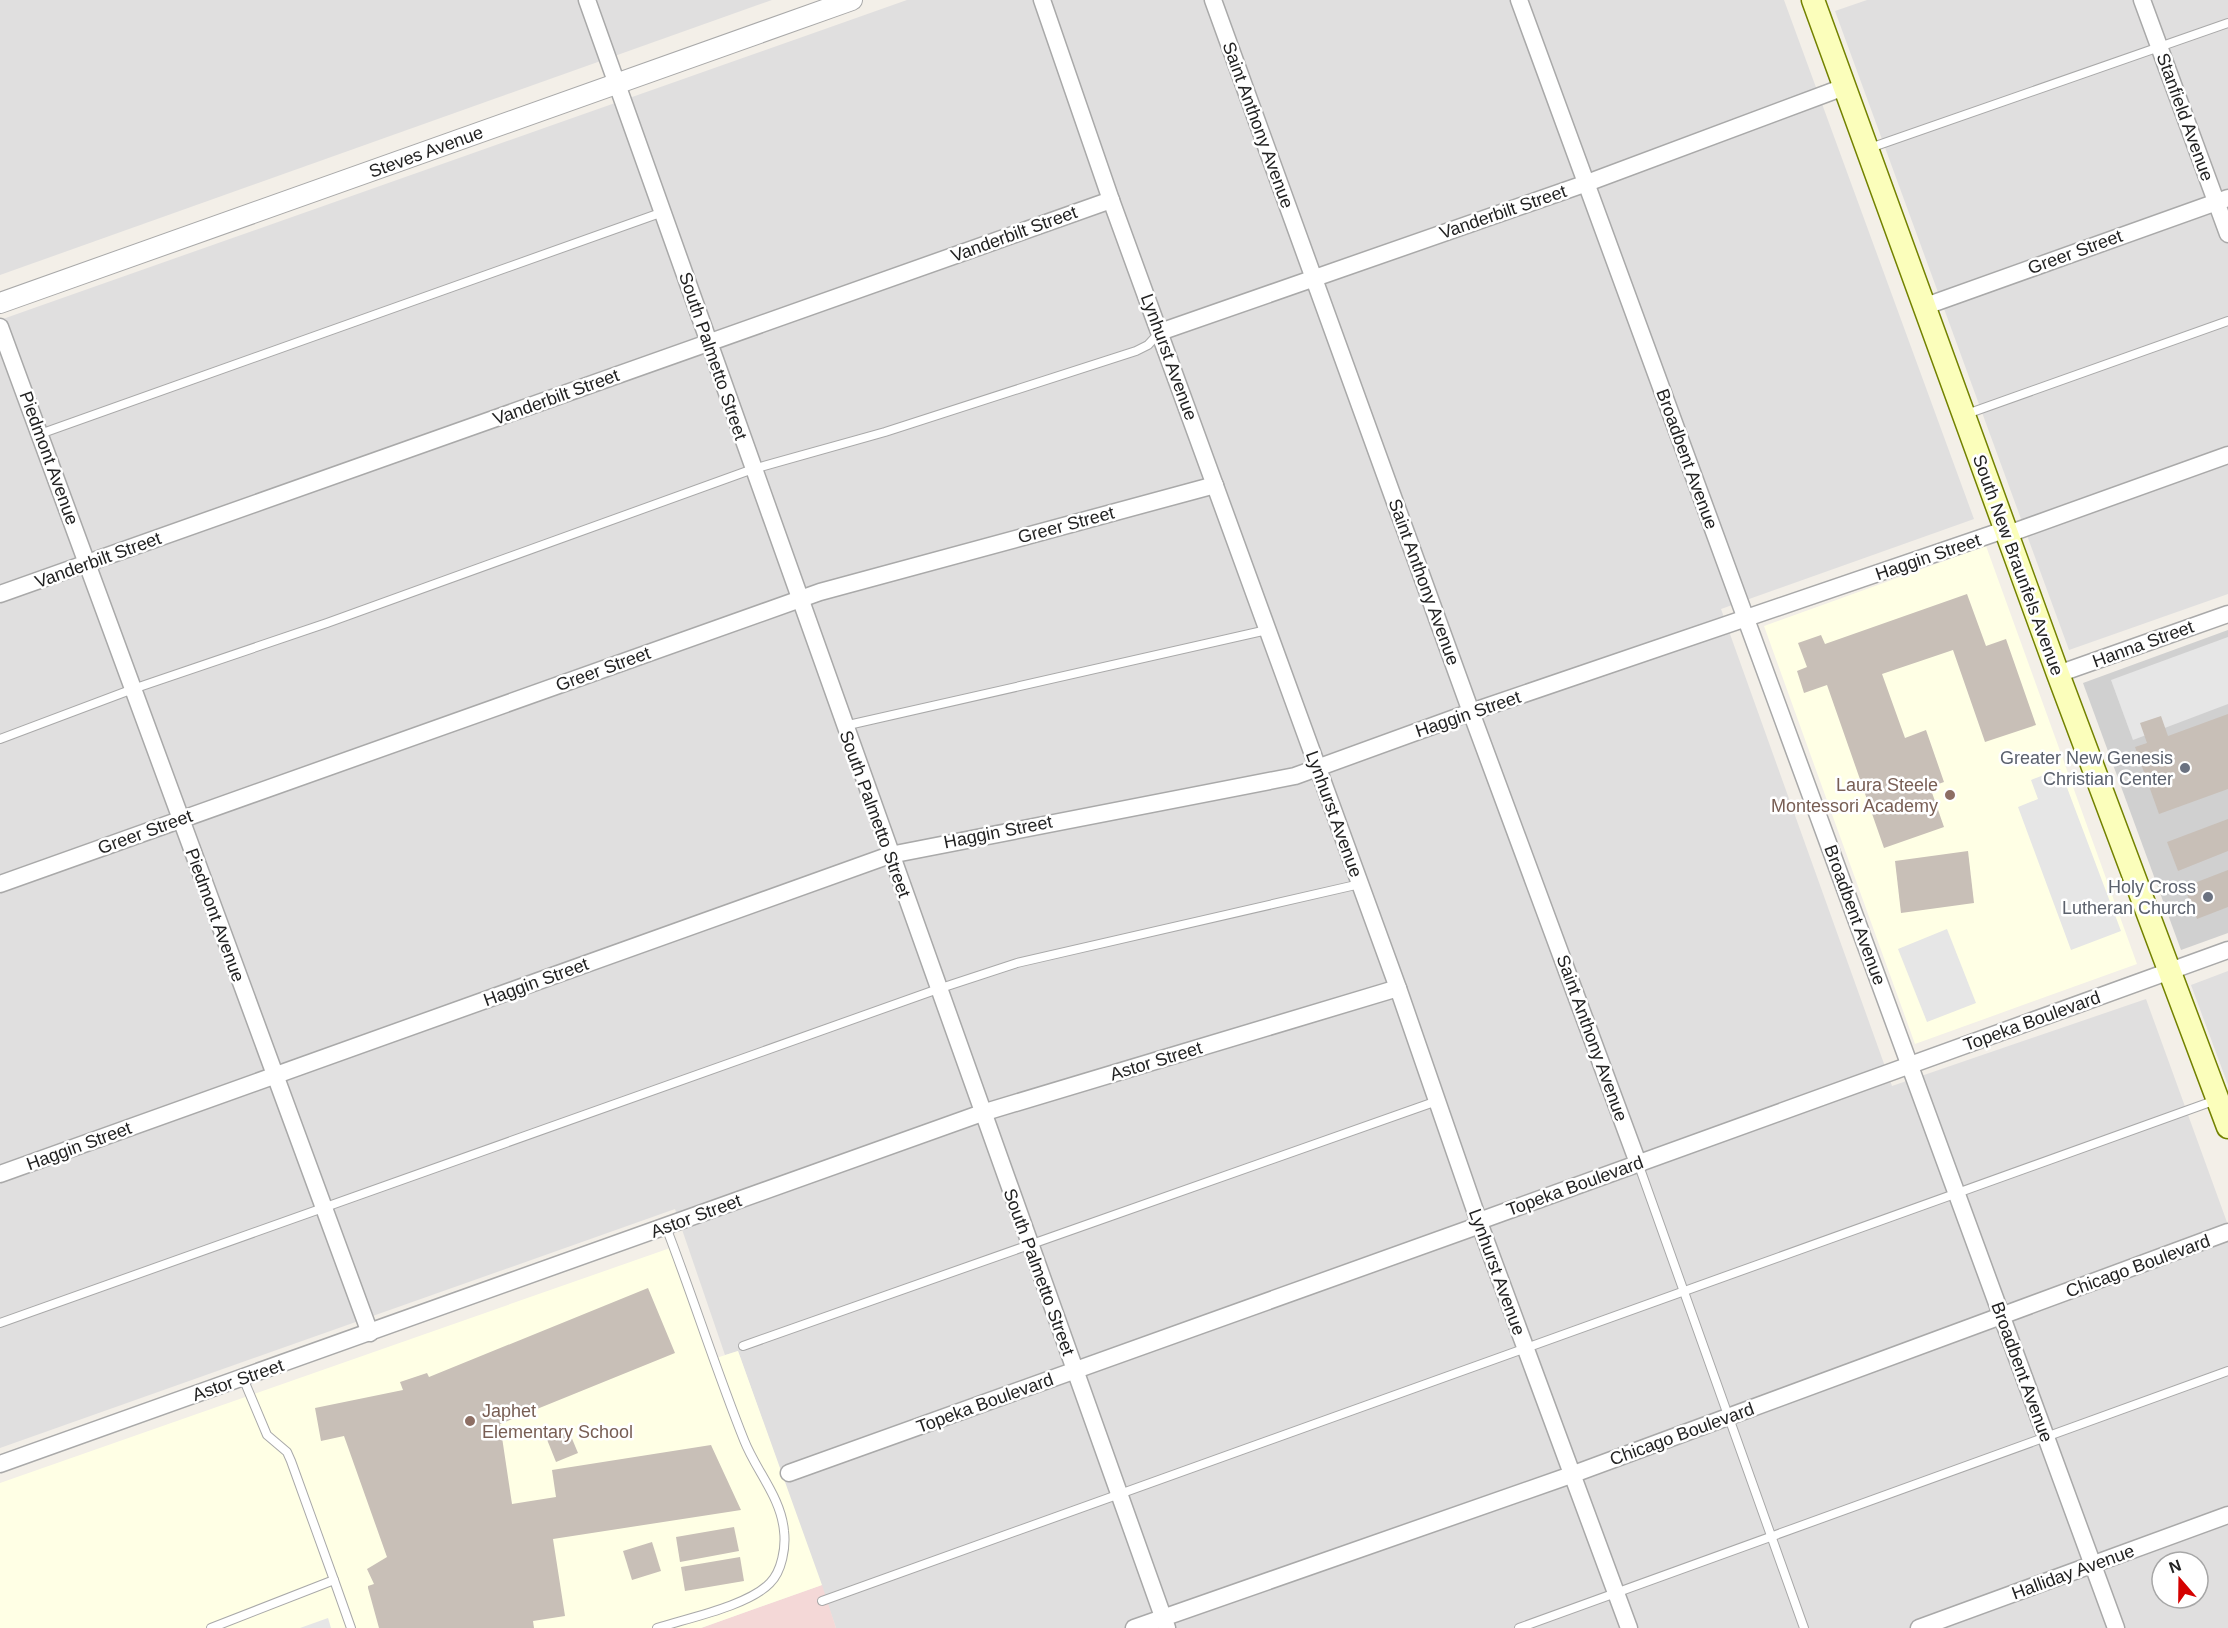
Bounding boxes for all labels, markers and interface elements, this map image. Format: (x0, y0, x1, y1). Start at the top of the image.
street label: Saint Anthony Avenue (1219, 39, 1297, 211)
street label: Stanfield Avenue (2153, 50, 2217, 184)
street label: Steves Avenue (366, 122, 486, 182)
street label: Vanderbilt Street (1437, 181, 1569, 243)
street label: Vanderbilt Street (948, 202, 1080, 266)
street label: Greer Street (2025, 226, 2125, 278)
street label: South Palmetto Street (675, 269, 751, 443)
street label: Lynhurst Avenue (1137, 291, 1201, 423)
street label: Vanderbilt Street (490, 365, 622, 429)
street label: Broadbent Avenue (1652, 386, 1722, 532)
street label: Piedmont Avenue (16, 388, 82, 528)
street label: South New Braunfels Avenue (1969, 452, 2067, 678)
street label: Saint Anthony Avenue (1385, 496, 1463, 668)
street label: Greer Street (1016, 503, 1116, 547)
street label: Vanderbilt Street (32, 528, 164, 592)
street label: Haggin Street (1873, 530, 1983, 584)
street label: Hanna Street (2090, 616, 2196, 672)
street label: Greer Street (553, 643, 653, 695)
street label: Haggin Street (1413, 687, 1523, 741)
street label: South Palmetto Street (835, 728, 915, 900)
street label: Lynhurst Avenue (1302, 748, 1366, 880)
place label: Greater New Genesis Christian Center (2000, 748, 2173, 789)
marker: Greater New Genesis Christian Center (2178, 761, 2192, 775)
place label: Laura Steele Montessori Academy (1771, 775, 1938, 816)
marker: Laura Steele Montessori Academy (1943, 788, 1957, 802)
street label: Greer Street (95, 806, 195, 858)
street label: Haggin Street (942, 812, 1054, 852)
street label: Broadbent Avenue (1820, 842, 1890, 988)
street label: Piedmont Avenue (182, 845, 248, 985)
place label: Holy Cross Lutheran Church (2062, 877, 2196, 918)
marker: Holy Cross Lutheran Church (2201, 890, 2215, 904)
street label: Saint Anthony Avenue (1553, 952, 1631, 1124)
street label: Haggin Street (481, 954, 591, 1010)
street label: Topeka Boulevard (1961, 987, 2103, 1055)
street label: Astor Street (1108, 1038, 1204, 1084)
street label: Haggin Street (24, 1118, 134, 1174)
street label: Topeka Boulevard (1504, 1152, 1646, 1220)
street label: South Palmetto Street (999, 1186, 1079, 1358)
street label: Astor Street (648, 1190, 744, 1242)
street label: Lynhurst Avenue (1465, 1206, 1529, 1338)
street label: Chicago Boulevard (2063, 1231, 2213, 1301)
street label: Broadbent Avenue (1987, 1299, 2057, 1445)
street label: Astor Street (190, 1355, 286, 1405)
street label: Topeka Boulevard (914, 1369, 1056, 1437)
street label: Chicago Boulevard (1607, 1399, 1757, 1469)
place label: Japhet Elementary School (482, 1401, 633, 1442)
marker: Japhet Elementary School (463, 1414, 477, 1428)
street label: Halliday Avenue (2009, 1541, 2137, 1603)
north arrow (2150, 1550, 2210, 1610)
text: N (2167, 1556, 2183, 1576)

